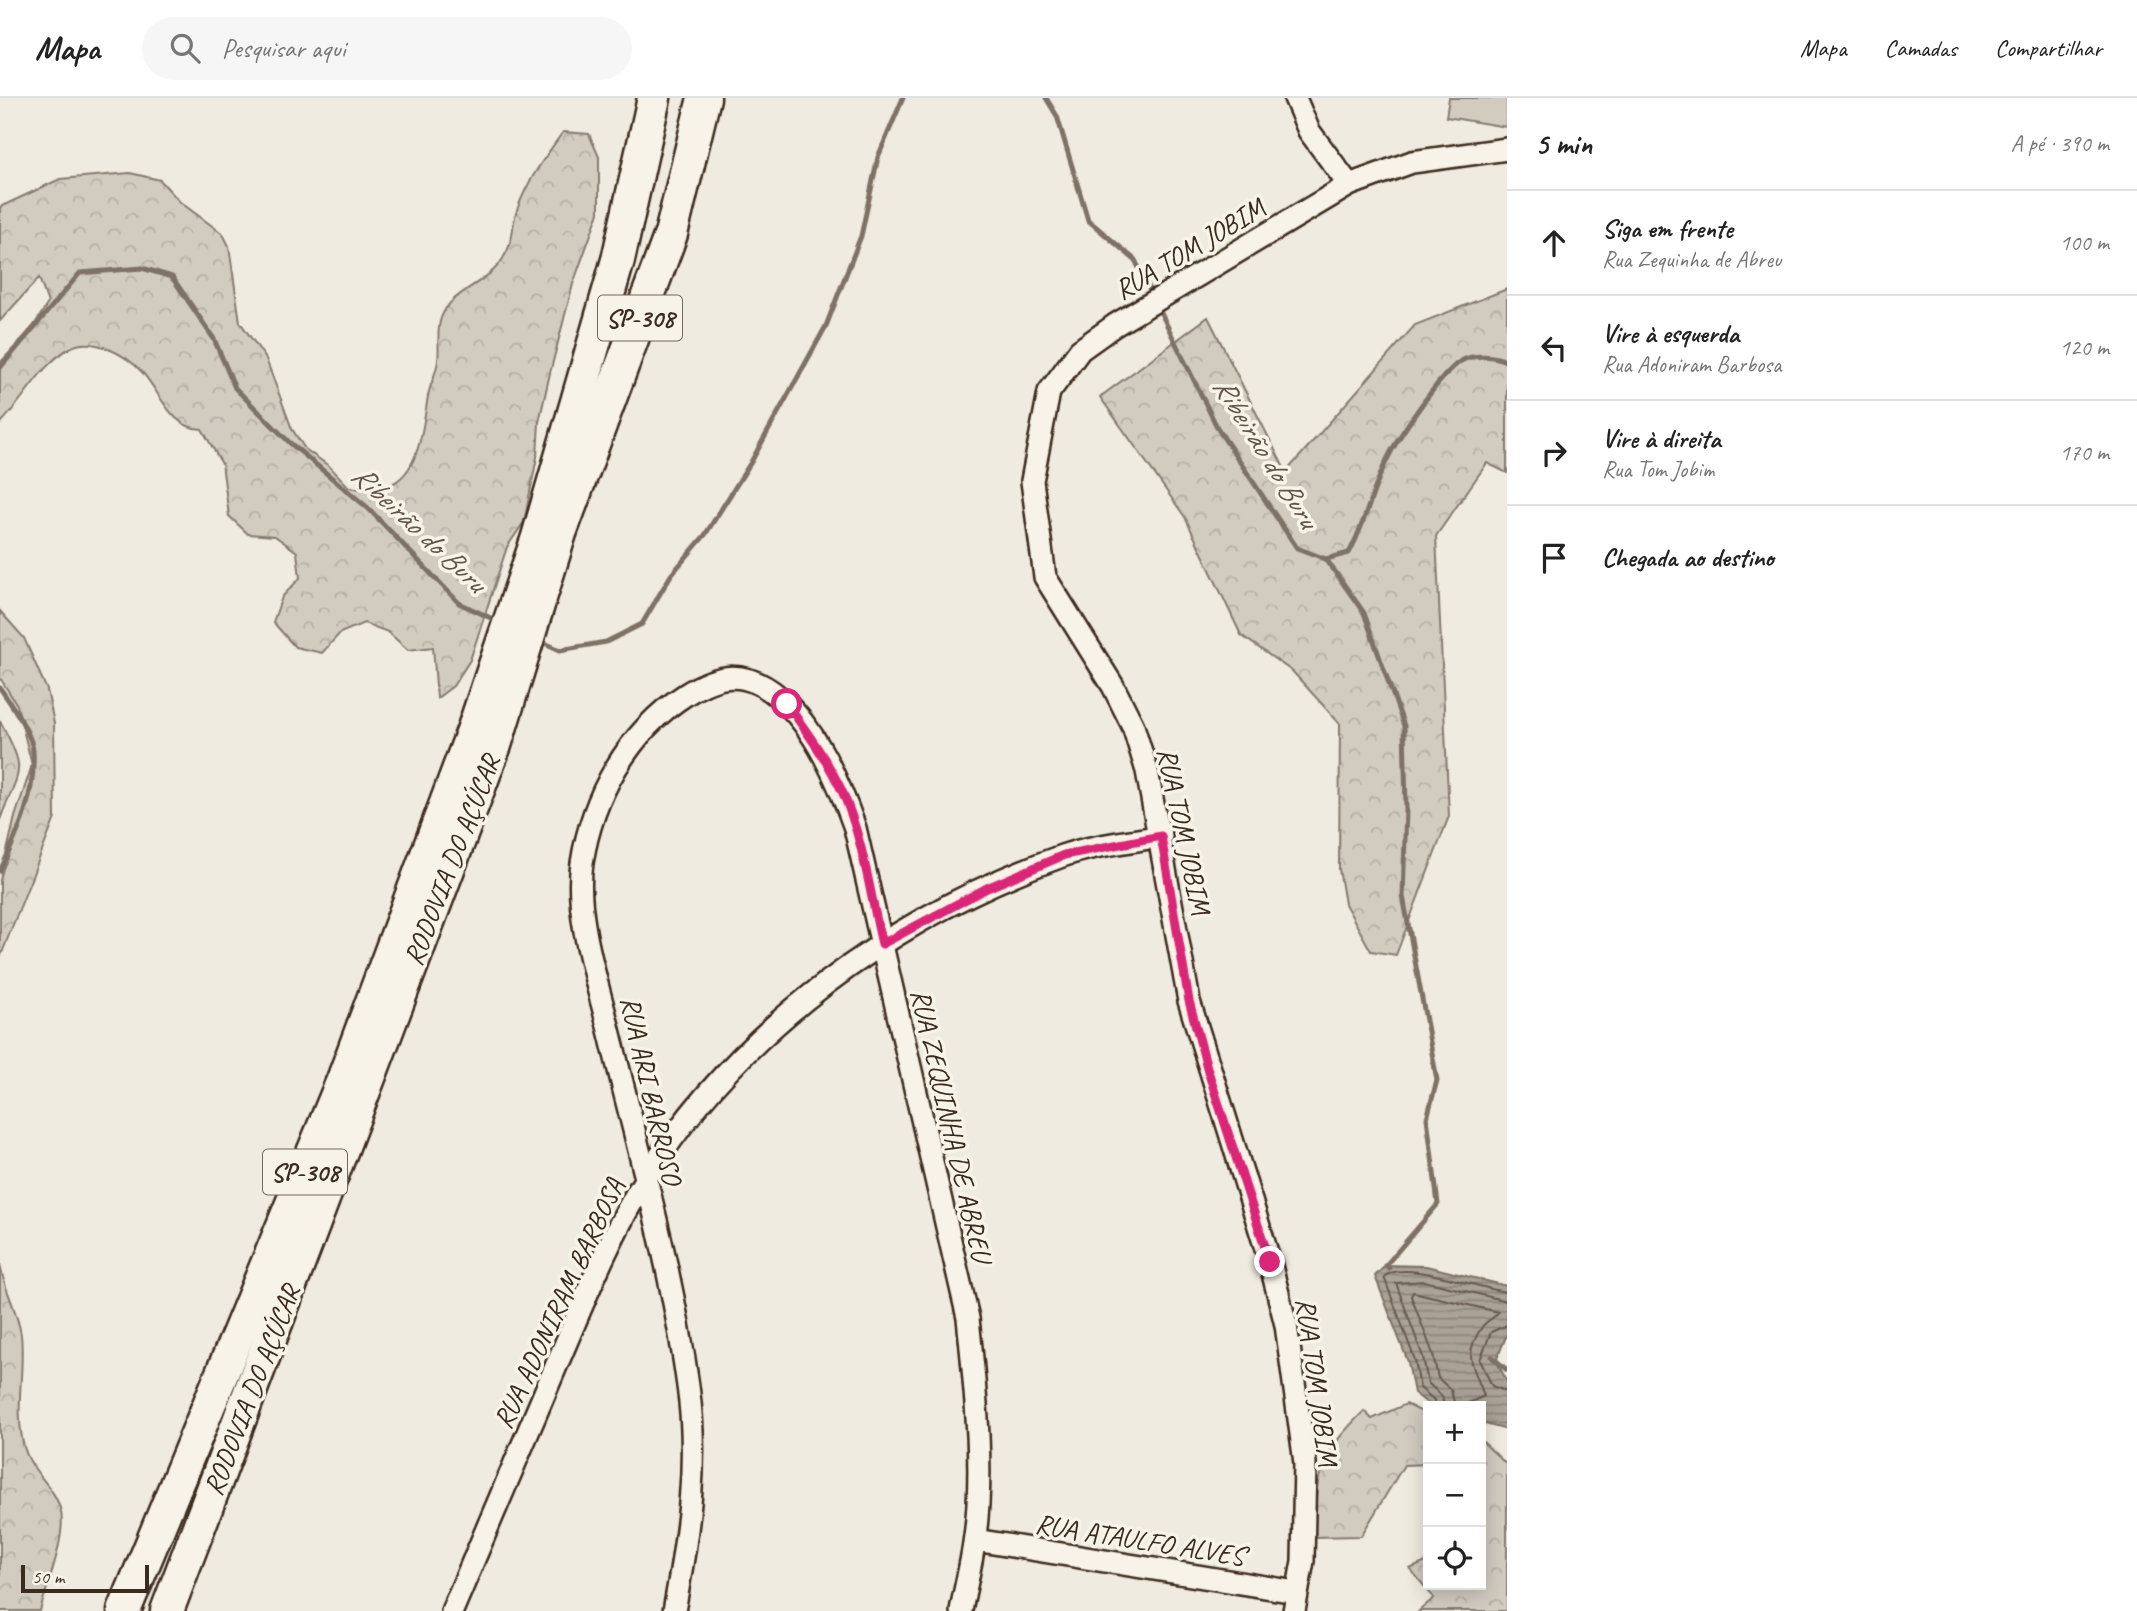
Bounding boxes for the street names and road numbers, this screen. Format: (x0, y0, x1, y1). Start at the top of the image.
street label: RUA TOM JOBIM (1107, 189, 1273, 307)
road number: SP-308 (598, 295, 682, 340)
street label: RUA TOM JOBIM (1150, 744, 1220, 920)
street label: RODOVIA DO AÇÚCAR (395, 747, 510, 971)
street label: RUA ZEQUINHA DE ABREU (903, 985, 1001, 1270)
street label: RUA ARI BARROSO (613, 993, 691, 1191)
road number: SP-308 (263, 1149, 347, 1194)
street label: RUA ADONIRAM BARBOSA (485, 1172, 632, 1434)
street label: RODOVIA DO AÇÚCAR (195, 1277, 310, 1501)
street label: RUA TOM JOBIM (1288, 1296, 1347, 1470)
street label: RUA ATAULFO ALVES (1033, 1506, 1252, 1574)

